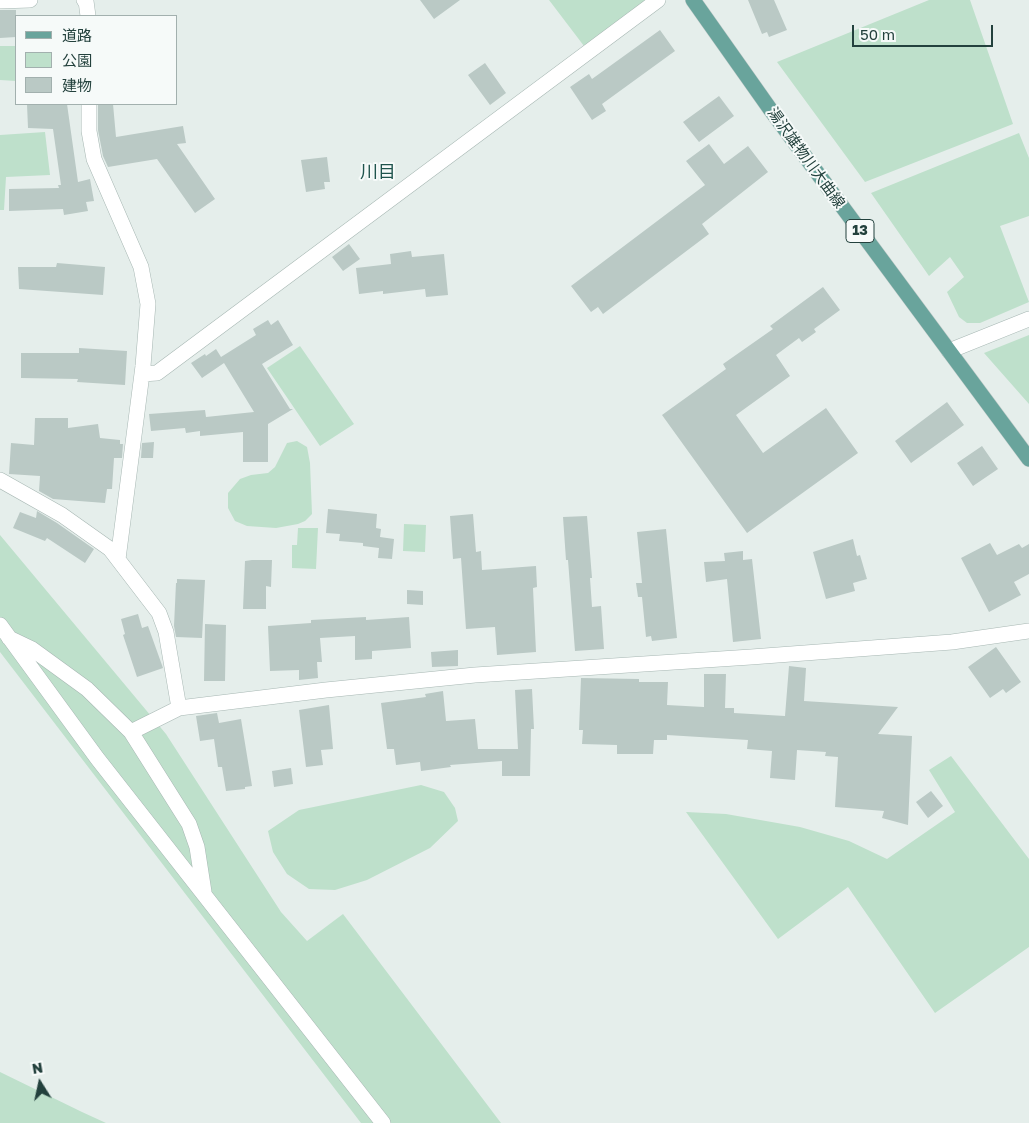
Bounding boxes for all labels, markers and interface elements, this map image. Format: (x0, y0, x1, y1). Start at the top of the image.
legend (15, 15, 178, 105)
scale bar (854, 15, 995, 47)
text: 50 m (860, 25, 895, 43)
text: 道路 (62, 26, 92, 44)
text: 公園 (62, 51, 92, 69)
text: 建物 (62, 76, 92, 94)
street label: 湯沢雄物川大曲線 (763, 104, 849, 212)
district label: 川目 (360, 161, 396, 183)
road number: 13 (846, 220, 874, 242)
north arrow (15, 1058, 65, 1108)
text: N (31, 1058, 44, 1077)

